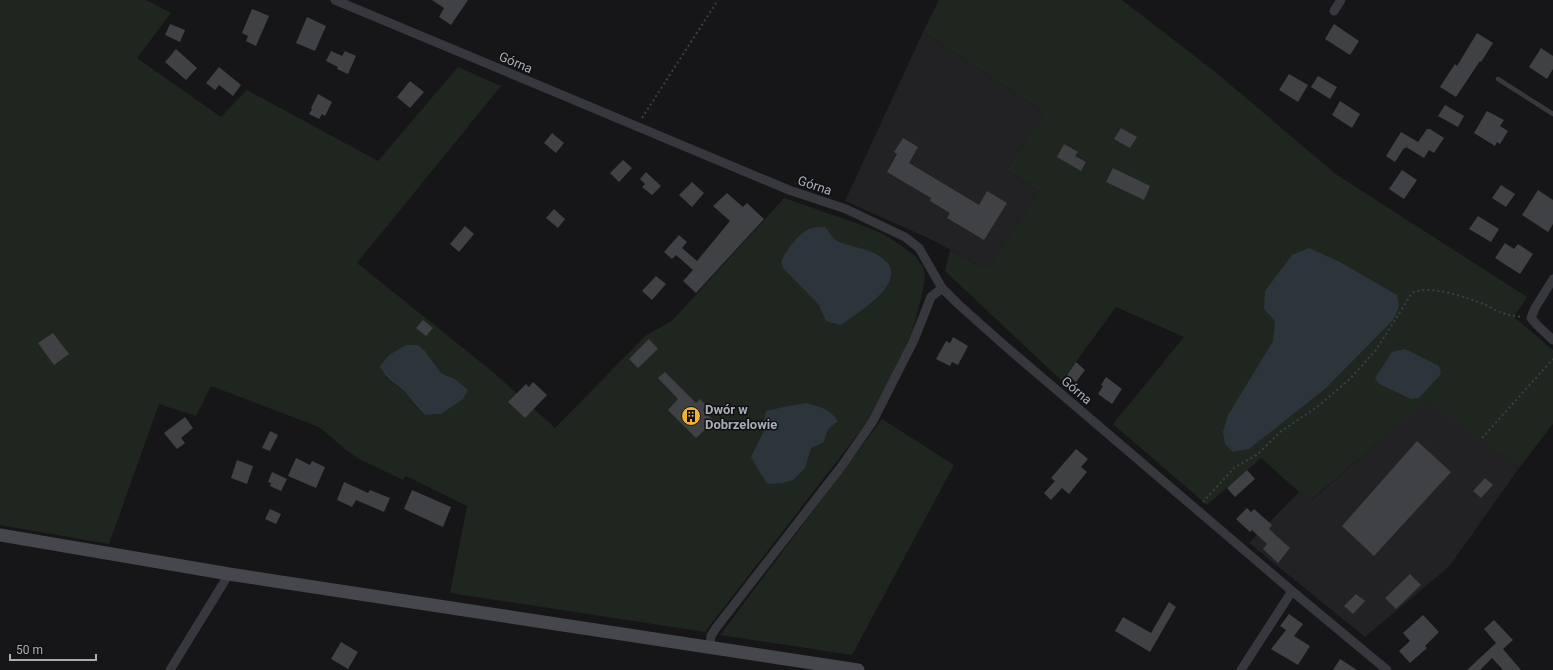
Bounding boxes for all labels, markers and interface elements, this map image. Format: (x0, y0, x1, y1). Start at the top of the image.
street label: Górna (497, 49, 535, 76)
street label: Górna (796, 173, 834, 198)
street label: Górna (1058, 373, 1095, 407)
place label: Dwór w Dobrzelowie (705, 402, 777, 432)
building icon: Dwór w Dobrzelowie (680, 405, 702, 427)
scale bar (10, 636, 96, 662)
text: 50 m (16, 643, 43, 657)

